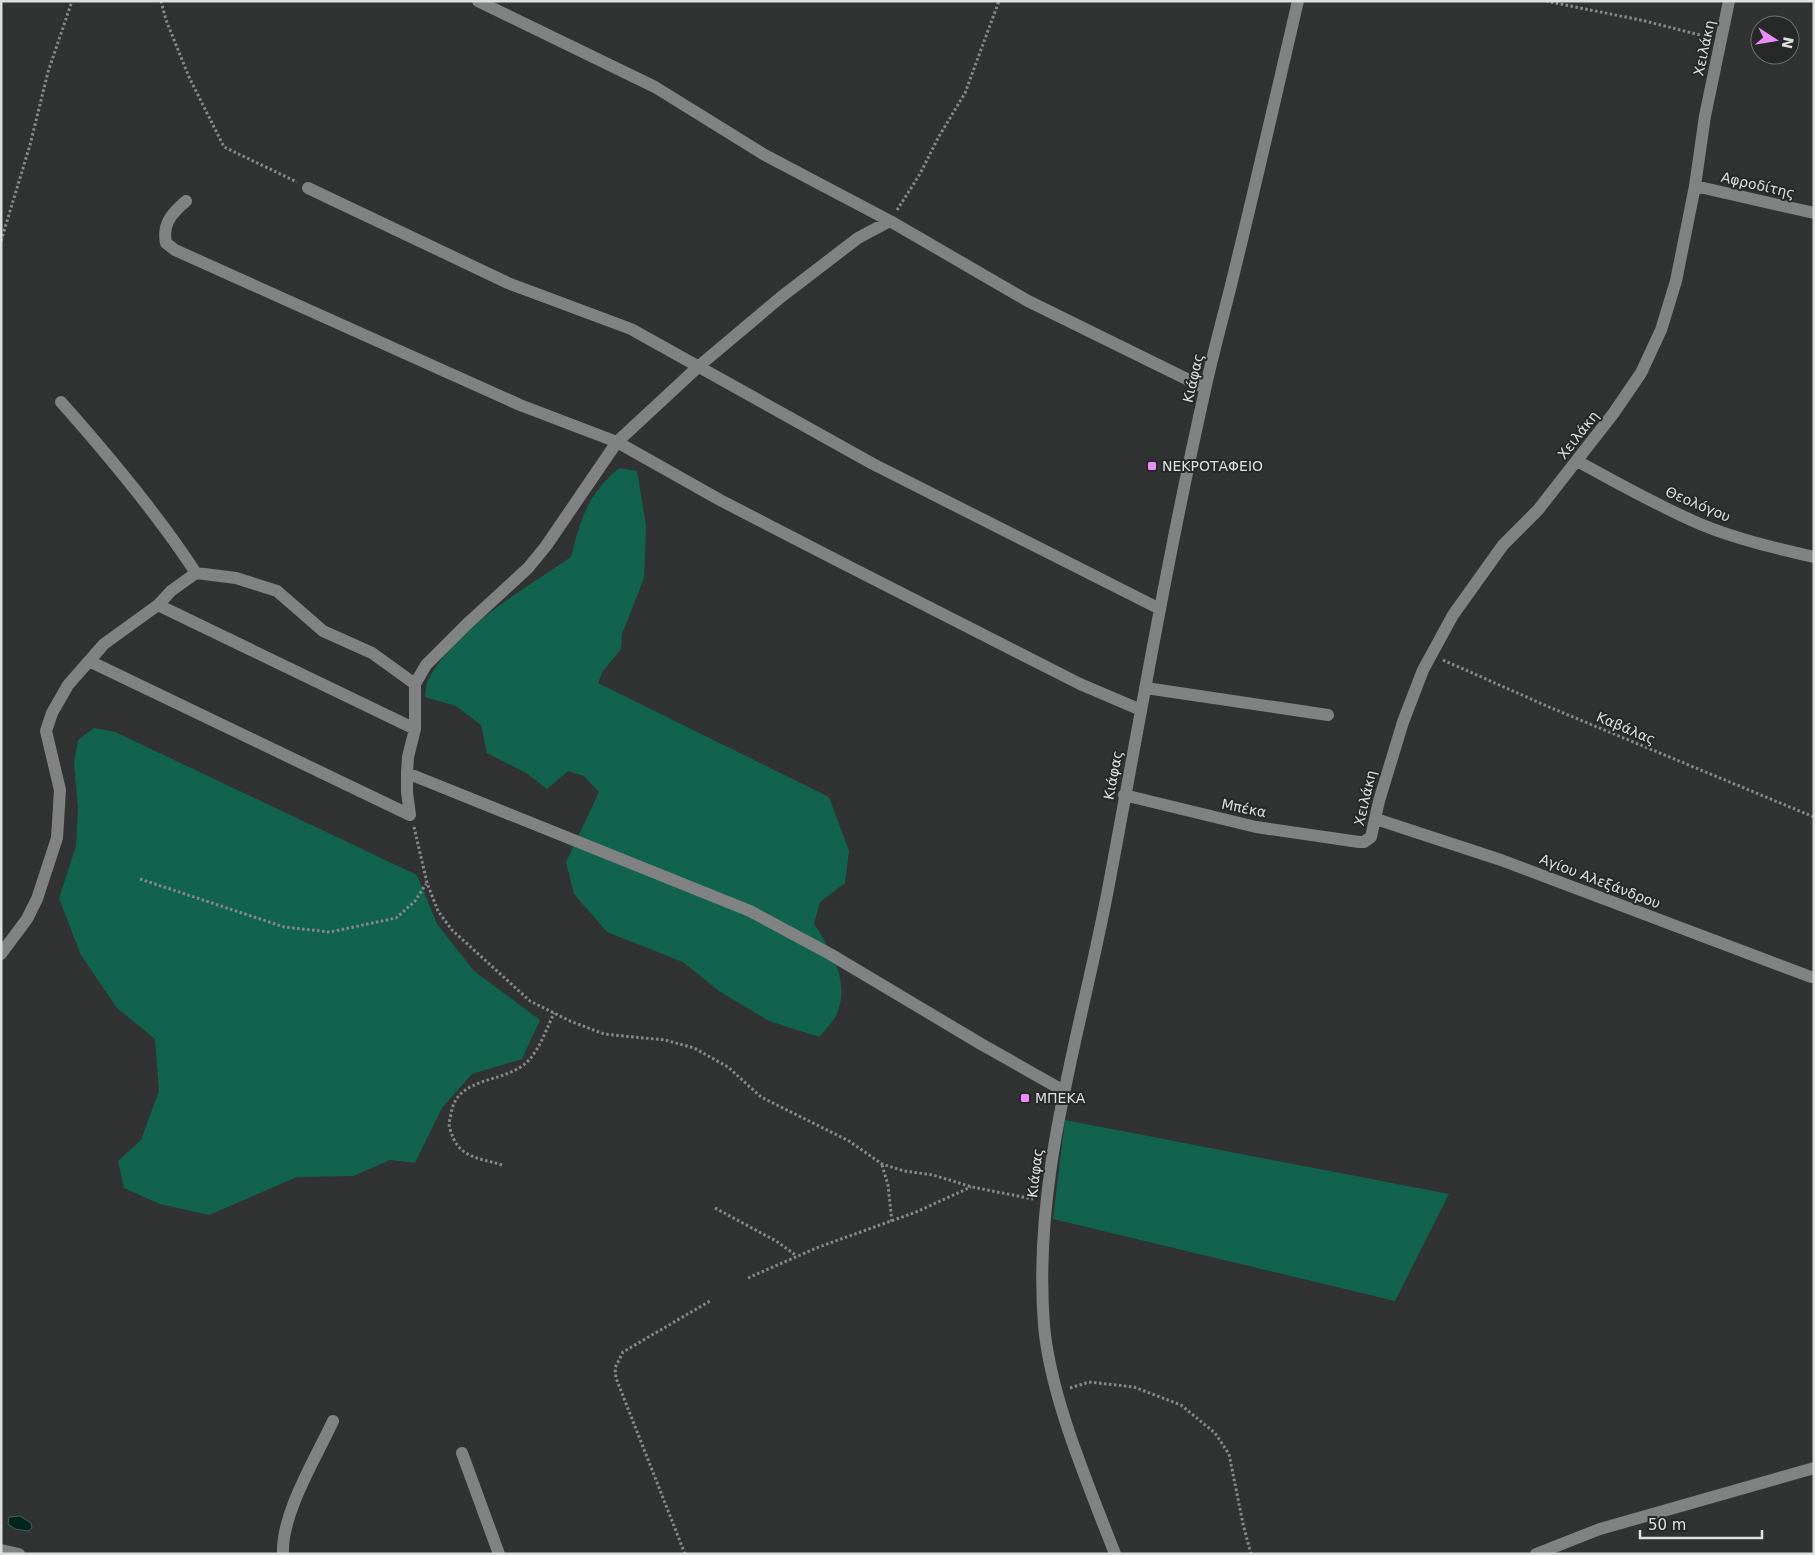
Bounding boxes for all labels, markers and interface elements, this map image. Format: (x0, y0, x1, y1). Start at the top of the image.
north arrow (1750, 15, 1800, 65)
street label: Χειλάκη (1690, 19, 1718, 77)
text: N (1779, 35, 1797, 50)
street label: Αφροδίτης (1720, 169, 1796, 201)
street label: Κιάφας (1180, 352, 1206, 404)
street label: Χειλάκη (1554, 408, 1602, 462)
place label: ΝΕΚΡΟΤΑΦΕΙΟ (1162, 458, 1263, 474)
marker: ΝΕΚΡΟΤΑΦΕΙΟ (1146, 460, 1158, 472)
street label: Θεολόγου (1663, 483, 1733, 525)
street label: Καβάλας (1594, 708, 1658, 748)
street label: Κιάφας (1100, 749, 1126, 801)
street label: Χειλάκη (1351, 769, 1379, 827)
street label: Μπέκα (1220, 796, 1268, 820)
street label: Αγίου Αλεξάνδρου (1537, 851, 1663, 911)
place label: ΜΠΕΚΑ (1035, 1090, 1086, 1106)
marker: ΜΠΕΚΑ (1019, 1092, 1031, 1104)
street label: Κιάφας (1024, 1147, 1046, 1199)
scale bar (1640, 1508, 1762, 1540)
text: 50 m (1648, 1516, 1686, 1534)

